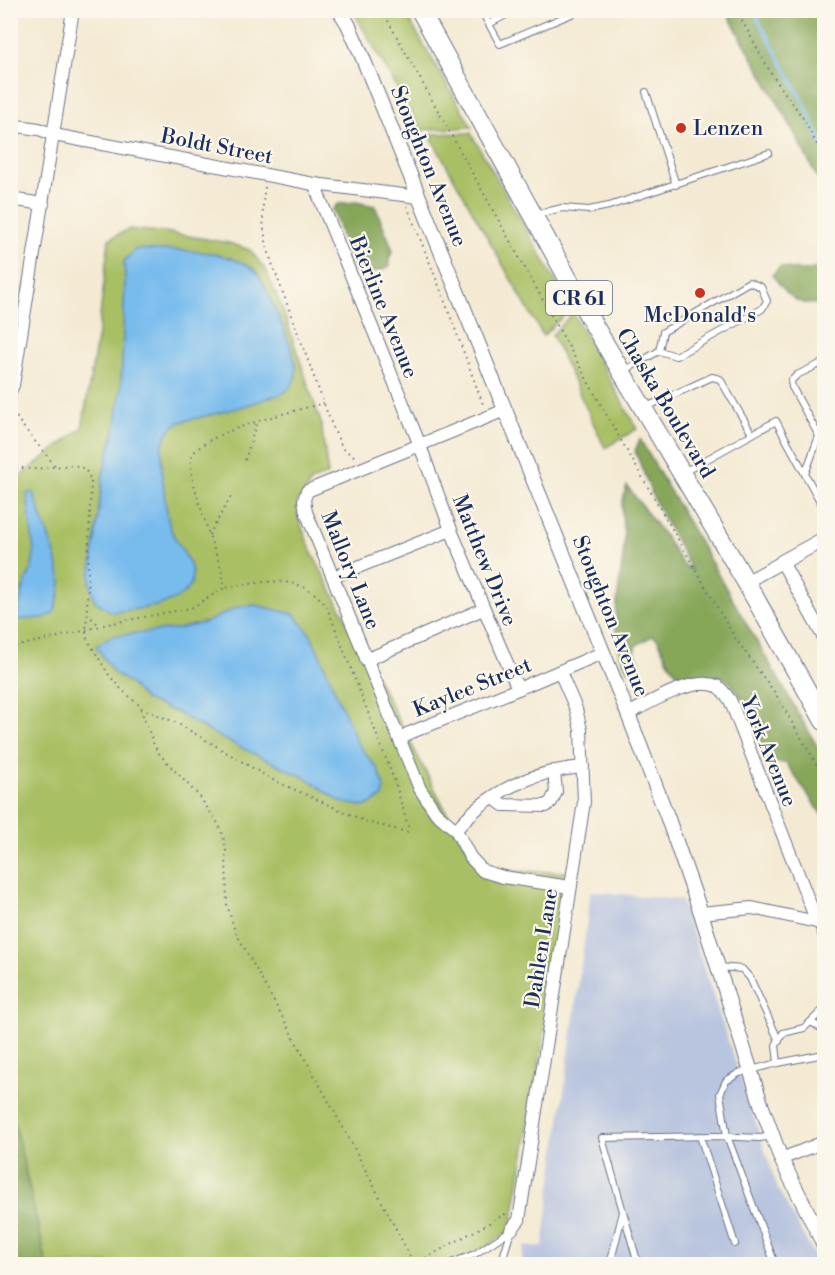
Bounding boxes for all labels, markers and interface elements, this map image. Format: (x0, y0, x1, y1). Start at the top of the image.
street label: Stoughton Avenue (384, 82, 472, 251)
place label: Lenzen (693, 116, 764, 142)
marker: Lenzen (674, 121, 688, 135)
street label: Boldt Street (158, 123, 276, 171)
street label: Bierline Avenue (342, 232, 423, 382)
road number: CR 61 (546, 281, 612, 315)
marker: McDonald's (693, 286, 707, 300)
place label: McDonald's (644, 303, 756, 329)
street label: Chaska Boulevard (610, 324, 720, 483)
street label: Matthew Drive (446, 491, 522, 630)
street label: Mallory Lane (315, 507, 386, 633)
street label: Stoughton Avenue (566, 532, 654, 701)
street label: Kaylee Street (409, 652, 536, 724)
street label: York Avenue (734, 691, 802, 811)
street label: Dahlen Lane (520, 886, 564, 1010)

